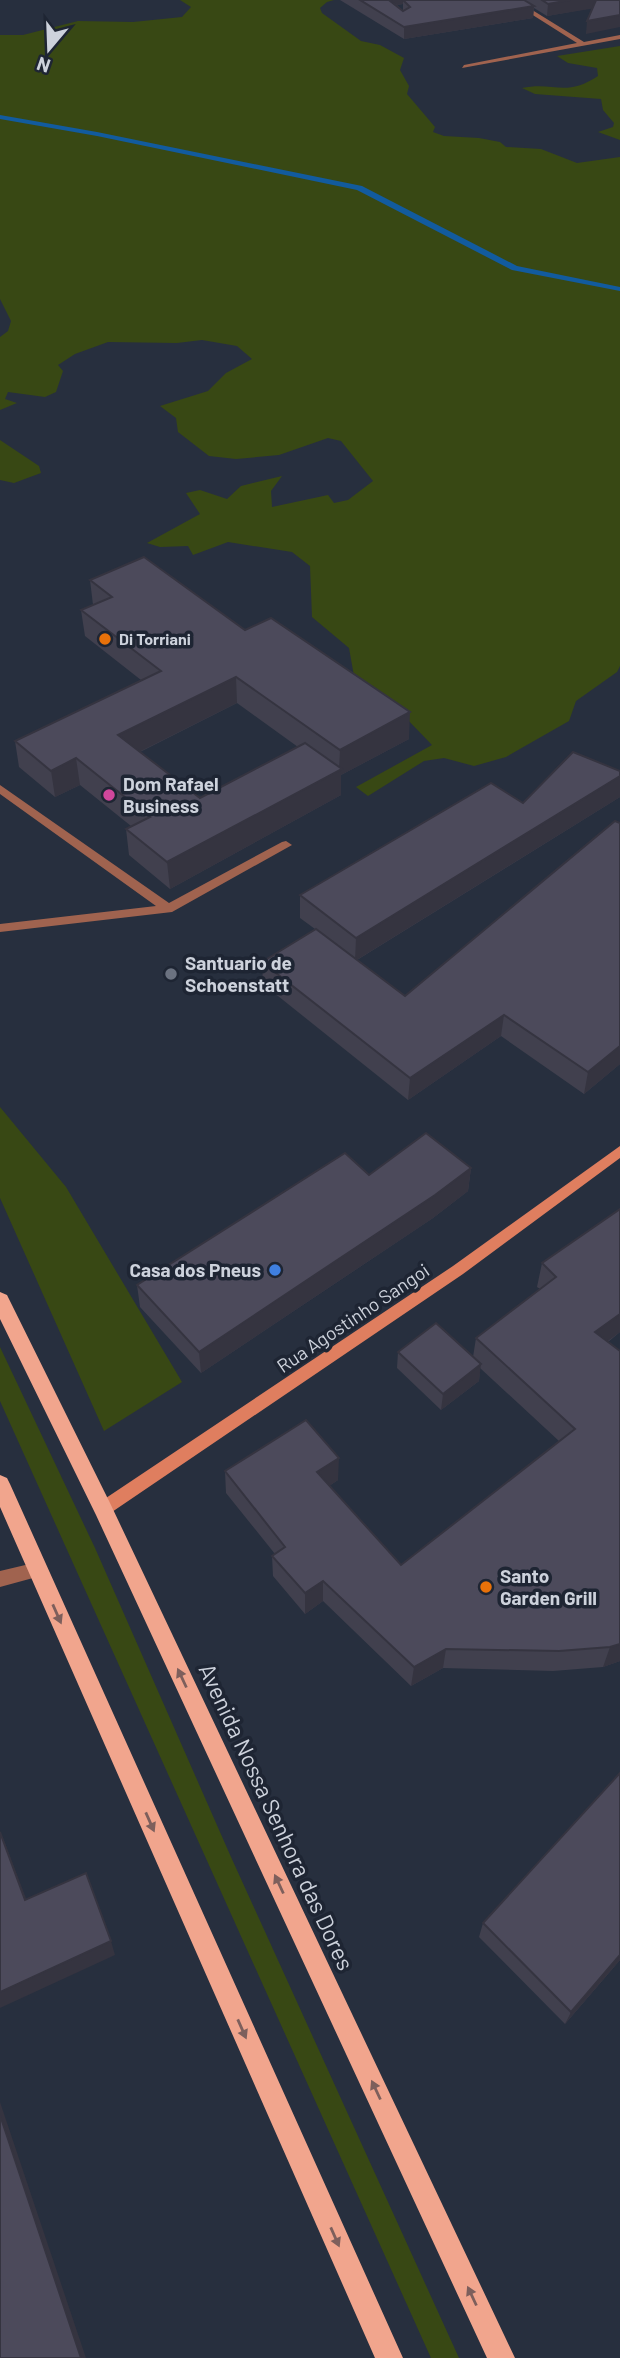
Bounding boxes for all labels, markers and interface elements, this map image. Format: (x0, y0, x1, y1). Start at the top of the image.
north arrow (14, 14, 84, 84)
text: N (34, 53, 53, 78)
place label: Di Torriani (119, 629, 191, 648)
marker: Di Torriani (97, 631, 113, 647)
place label: Dom Rafael Business (123, 772, 219, 817)
marker: Dom Rafael Business (101, 787, 117, 803)
place label: Santuario de Schoenstatt (185, 951, 292, 996)
marker: Santuario de Schoenstatt (163, 966, 179, 982)
place label: Casa dos Pneus (129, 1258, 261, 1281)
street label: Rua Agostinho Sangoi (272, 1258, 433, 1377)
marker: Casa dos Pneus (267, 1262, 283, 1278)
place label: Santo Garden Grill (500, 1564, 597, 1609)
marker: Santo Garden Grill (478, 1579, 494, 1595)
one-way arrow (52, 1603, 63, 1624)
street label: Avenida Nossa Senhora das Dores (193, 1659, 360, 1974)
one-way arrow (177, 1668, 188, 1688)
one-way arrow (145, 1811, 156, 1832)
one-way arrow (273, 1874, 285, 1894)
one-way arrow (237, 2019, 248, 2040)
one-way arrow (370, 2080, 381, 2100)
one-way arrow (330, 2227, 341, 2248)
one-way arrow (466, 2286, 478, 2306)

